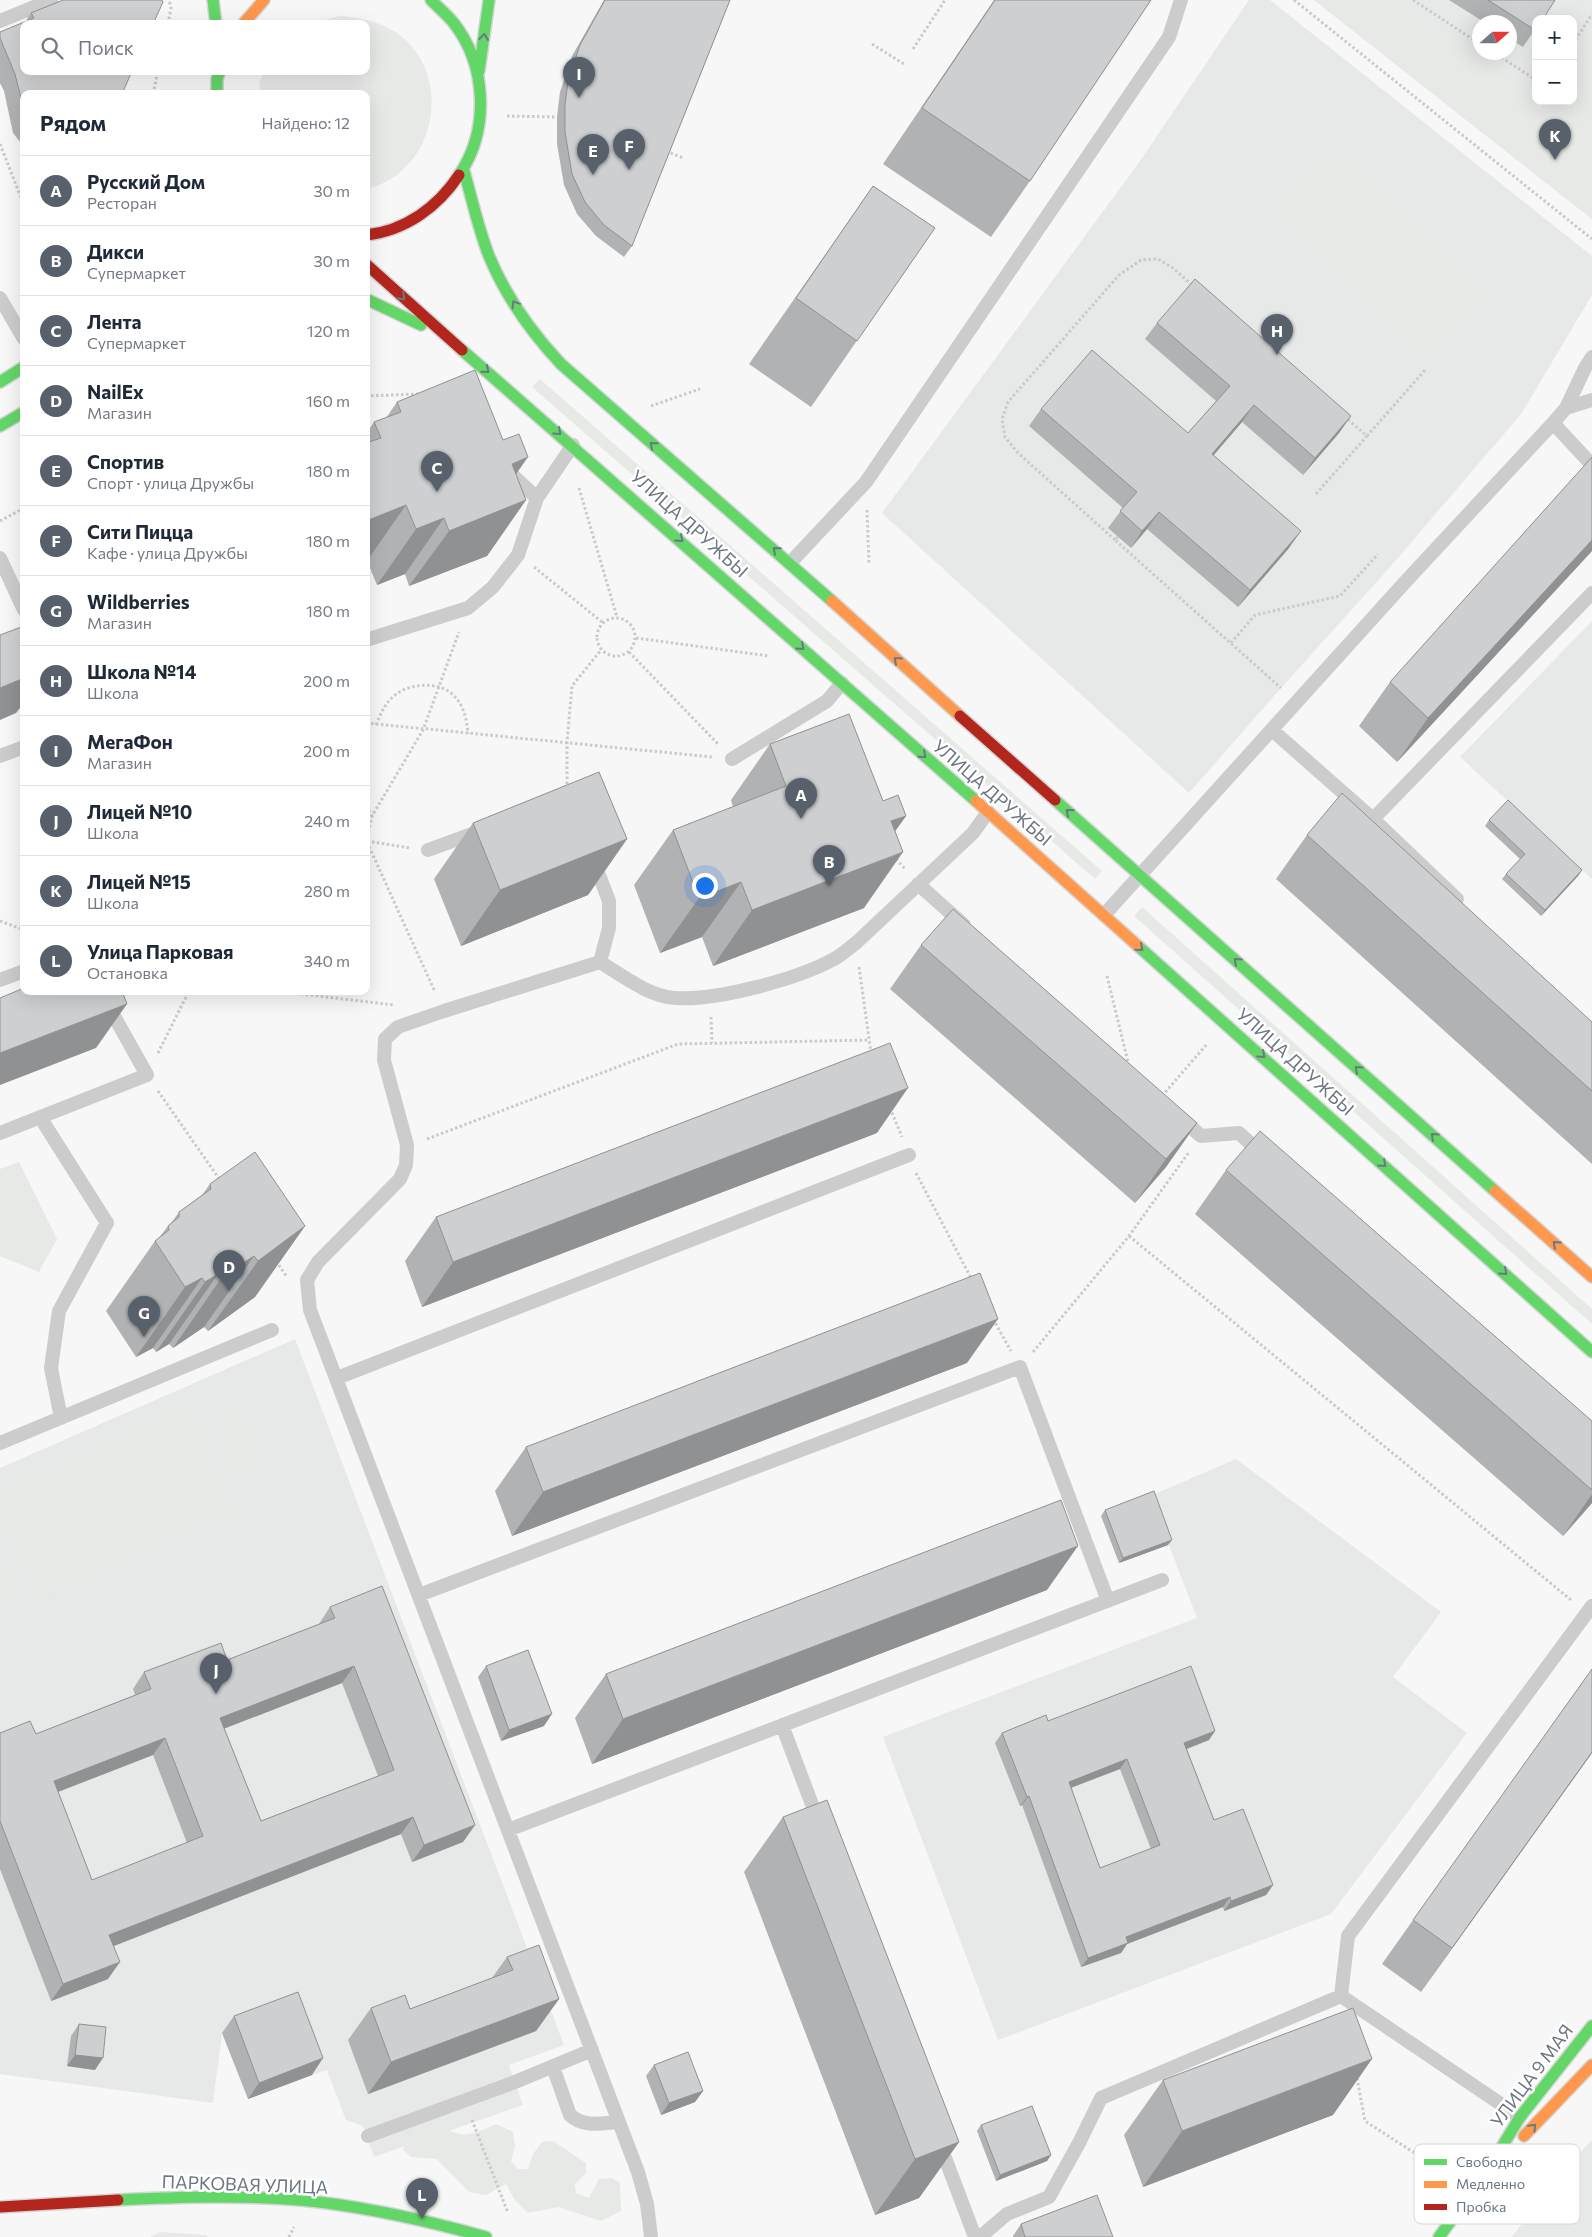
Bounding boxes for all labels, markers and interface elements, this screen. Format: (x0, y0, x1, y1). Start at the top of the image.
north arrow (1472, 15, 1517, 60)
map controls (1532, 15, 1577, 105)
button: + (1532, 15, 1577, 60)
search box (20, 20, 370, 75)
one-way arrow (478, 33, 488, 42)
icon: search (38, 34, 66, 62)
text: Поиск (78, 36, 134, 59)
pin: I (563, 57, 595, 98)
button: − (1532, 60, 1577, 105)
text: Рядом (40, 110, 106, 135)
text: Найдено: 12 (261, 113, 350, 132)
pin: K (1539, 119, 1571, 160)
pin: F (613, 129, 645, 170)
pin: E (577, 134, 609, 175)
text: Русский Дом (87, 170, 205, 193)
text: A (50, 181, 62, 200)
text: 30 m (313, 181, 350, 200)
text: Ресторан (87, 193, 157, 212)
text: Дикси (87, 240, 144, 263)
text: B (51, 251, 61, 270)
text: 30 m (313, 251, 350, 270)
text: Супермаркет (87, 263, 186, 282)
one-way arrow (396, 291, 405, 300)
one-way arrow (511, 301, 521, 310)
text: Лента (87, 310, 141, 333)
pin: H (1261, 314, 1293, 355)
text: C (51, 321, 61, 340)
text: 120 m (307, 321, 350, 340)
text: Супермаркет (87, 333, 186, 352)
one-way arrow (481, 364, 490, 373)
text: NailEx (87, 380, 144, 403)
text: D (50, 391, 62, 410)
text: 160 m (306, 391, 350, 410)
text: Магазин (87, 403, 152, 422)
one-way arrow (552, 426, 561, 435)
one-way arrow (650, 442, 659, 450)
text: Спортив (87, 450, 164, 473)
pin: C (421, 451, 453, 492)
text: E (51, 461, 61, 480)
text: 180 m (306, 461, 350, 480)
street label: УЛИЦА ДРУЖБЫ (626, 465, 753, 582)
text: Спорт · улица Дружбы (87, 473, 254, 492)
text: Сити Пицца (87, 520, 193, 543)
text: F (51, 531, 61, 550)
text: 180 m (306, 531, 350, 550)
one-way arrow (674, 534, 683, 543)
text: Кафе · улица Дружбы (87, 543, 248, 562)
one-way arrow (773, 547, 782, 556)
text: Wildberries (87, 590, 190, 613)
text: G (50, 601, 62, 620)
text: 180 m (306, 601, 350, 620)
text: Магазин (87, 613, 152, 632)
one-way arrow (796, 642, 805, 651)
one-way arrow (893, 656, 902, 665)
text: Школа №14 (87, 660, 196, 683)
text: H (50, 671, 62, 690)
text: 200 m (303, 671, 350, 690)
text: Школа (87, 683, 139, 702)
text: МегаФон (87, 730, 173, 753)
street label: УЛИЦА ДРУЖБЫ (929, 735, 1057, 850)
text: I (53, 741, 59, 760)
text: 200 m (303, 741, 350, 760)
one-way arrow (917, 749, 926, 758)
text: Магазин (87, 753, 152, 772)
pin: A (785, 778, 817, 819)
text: Лицей №10 (87, 800, 192, 823)
one-way arrow (1066, 809, 1075, 818)
text: J (53, 811, 59, 830)
text: 240 m (304, 811, 350, 830)
text: Школа (87, 823, 139, 842)
pin: B (813, 845, 845, 886)
text: Лицей №15 (87, 870, 191, 893)
your location (692, 873, 718, 899)
text: K (50, 881, 62, 900)
text: 280 m (304, 881, 350, 900)
text: Школа (87, 893, 139, 912)
text: Улица Парковая (87, 940, 233, 963)
one-way arrow (1135, 942, 1144, 951)
text: L (51, 951, 61, 970)
text: 340 m (304, 951, 350, 970)
one-way arrow (1233, 957, 1242, 966)
text: Остановка (87, 963, 168, 982)
street label: УЛИЦА ДРУЖБЫ (1232, 1003, 1359, 1120)
one-way arrow (1256, 1050, 1265, 1059)
one-way arrow (1355, 1066, 1364, 1075)
one-way arrow (1431, 1133, 1440, 1142)
one-way arrow (1377, 1158, 1386, 1167)
one-way arrow (1552, 1241, 1561, 1250)
pin: D (213, 1250, 245, 1291)
one-way arrow (1498, 1267, 1507, 1276)
pin: G (128, 1296, 160, 1337)
pin: J (200, 1653, 232, 1694)
street label: УЛИЦА 9 МАЯ (1485, 2020, 1577, 2131)
one-way arrow (1527, 2124, 1536, 2133)
legend (1414, 2144, 1580, 2224)
text: Свободно (1456, 2153, 1523, 2170)
street label: ПАРКОВАЯ УЛИЦА (161, 2170, 329, 2198)
text: Медленно (1456, 2175, 1525, 2192)
pin: L (406, 2178, 438, 2219)
text: Пробка (1456, 2198, 1506, 2215)

